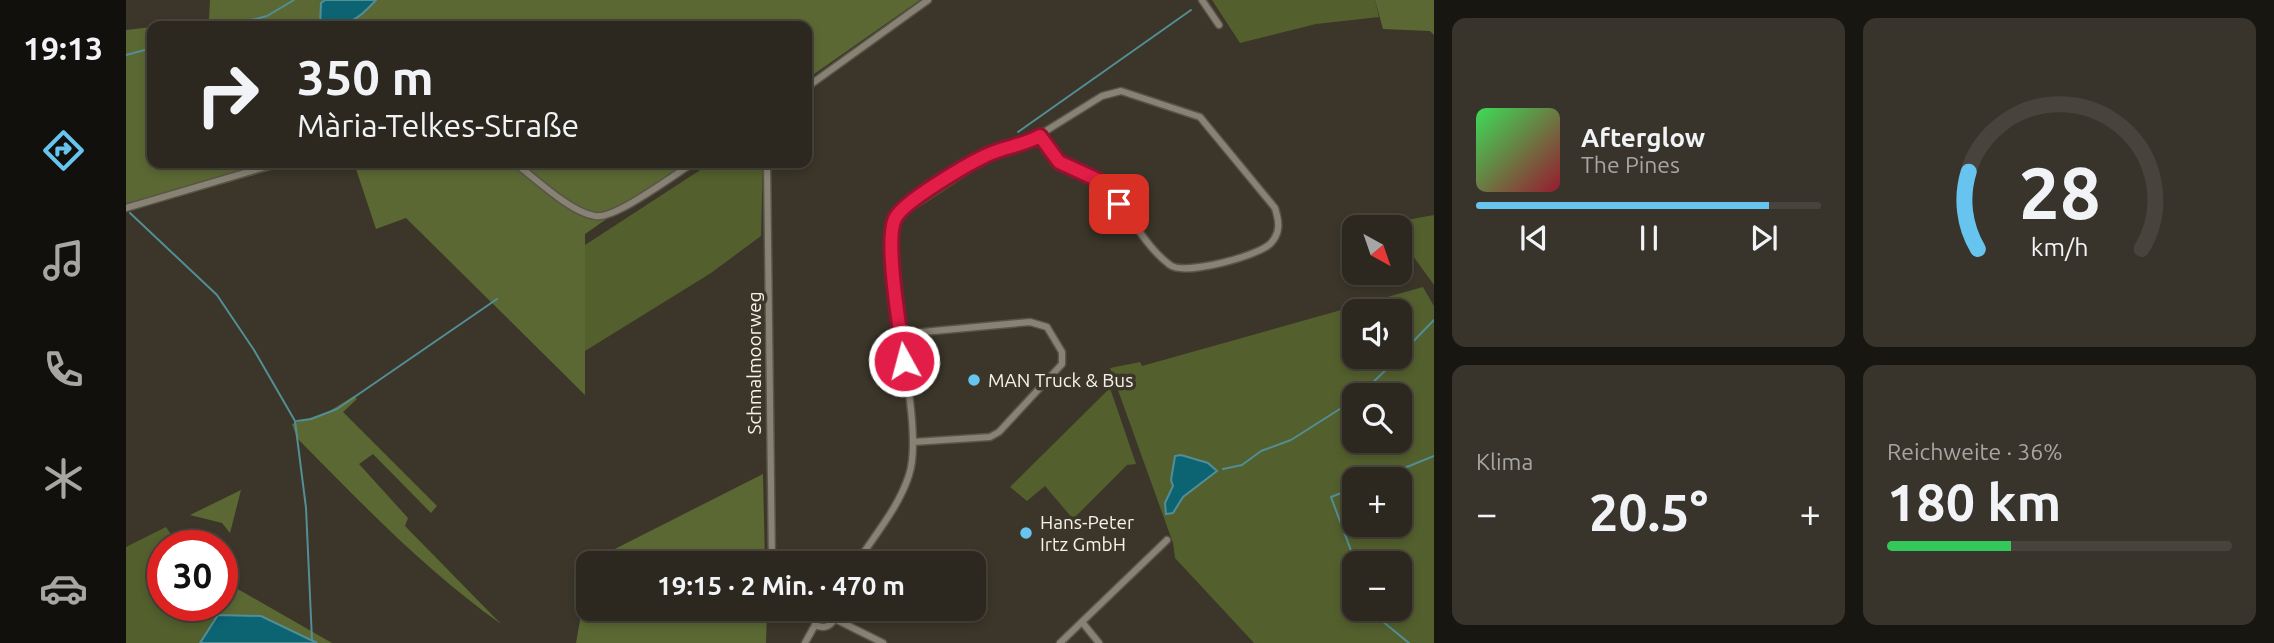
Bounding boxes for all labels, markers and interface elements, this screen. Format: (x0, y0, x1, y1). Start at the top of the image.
text: 19:13 (23, 30, 103, 66)
icon: right (182, 49, 273, 140)
text: 350 m (297, 49, 434, 104)
text: Mària-Telkes-Straße (297, 107, 579, 143)
text: Afterglow (1581, 123, 1705, 152)
icon: directions (39, 126, 88, 175)
text: 28 (2018, 151, 2101, 233)
text: The Pines (1581, 152, 1680, 177)
pin (1089, 174, 1149, 234)
icon: arrive (1100, 185, 1138, 223)
north arrow (1342, 215, 1412, 285)
map controls (1342, 215, 1412, 621)
icon: previous (1515, 219, 1553, 257)
icon: pause (1630, 219, 1668, 257)
icon: next (1745, 219, 1783, 257)
text: km/h (2031, 233, 2088, 261)
icon: music (39, 236, 88, 285)
street label: Schmalmoorweg (743, 291, 765, 435)
button: sound (1342, 299, 1412, 369)
position arrow (867, 324, 941, 398)
icon: phone (39, 345, 88, 394)
place label: MAN Truck & Bus (988, 369, 1133, 391)
marker: MAN Truck & Bus (966, 372, 982, 388)
button: search (1342, 383, 1412, 453)
text: Reichweite · 36% (1887, 439, 2063, 464)
text: Klima (1476, 449, 1533, 474)
icon: climate (39, 454, 88, 503)
button: + (1342, 467, 1412, 537)
text: 180 km (1887, 473, 2061, 531)
text: 20.5° (1589, 483, 1708, 541)
text: − (1476, 492, 1497, 534)
text: + (1800, 492, 1821, 534)
place label: Hans-Peter Irtz GmbH (1040, 511, 1134, 555)
marker: Hans-Peter Irtz GmbH (1018, 525, 1034, 541)
speed limit sign: 30 (147, 530, 238, 621)
button: − (1342, 551, 1412, 621)
icon: car (39, 564, 88, 613)
text: 19:15 · 2 Min. · 470 m (657, 571, 905, 600)

